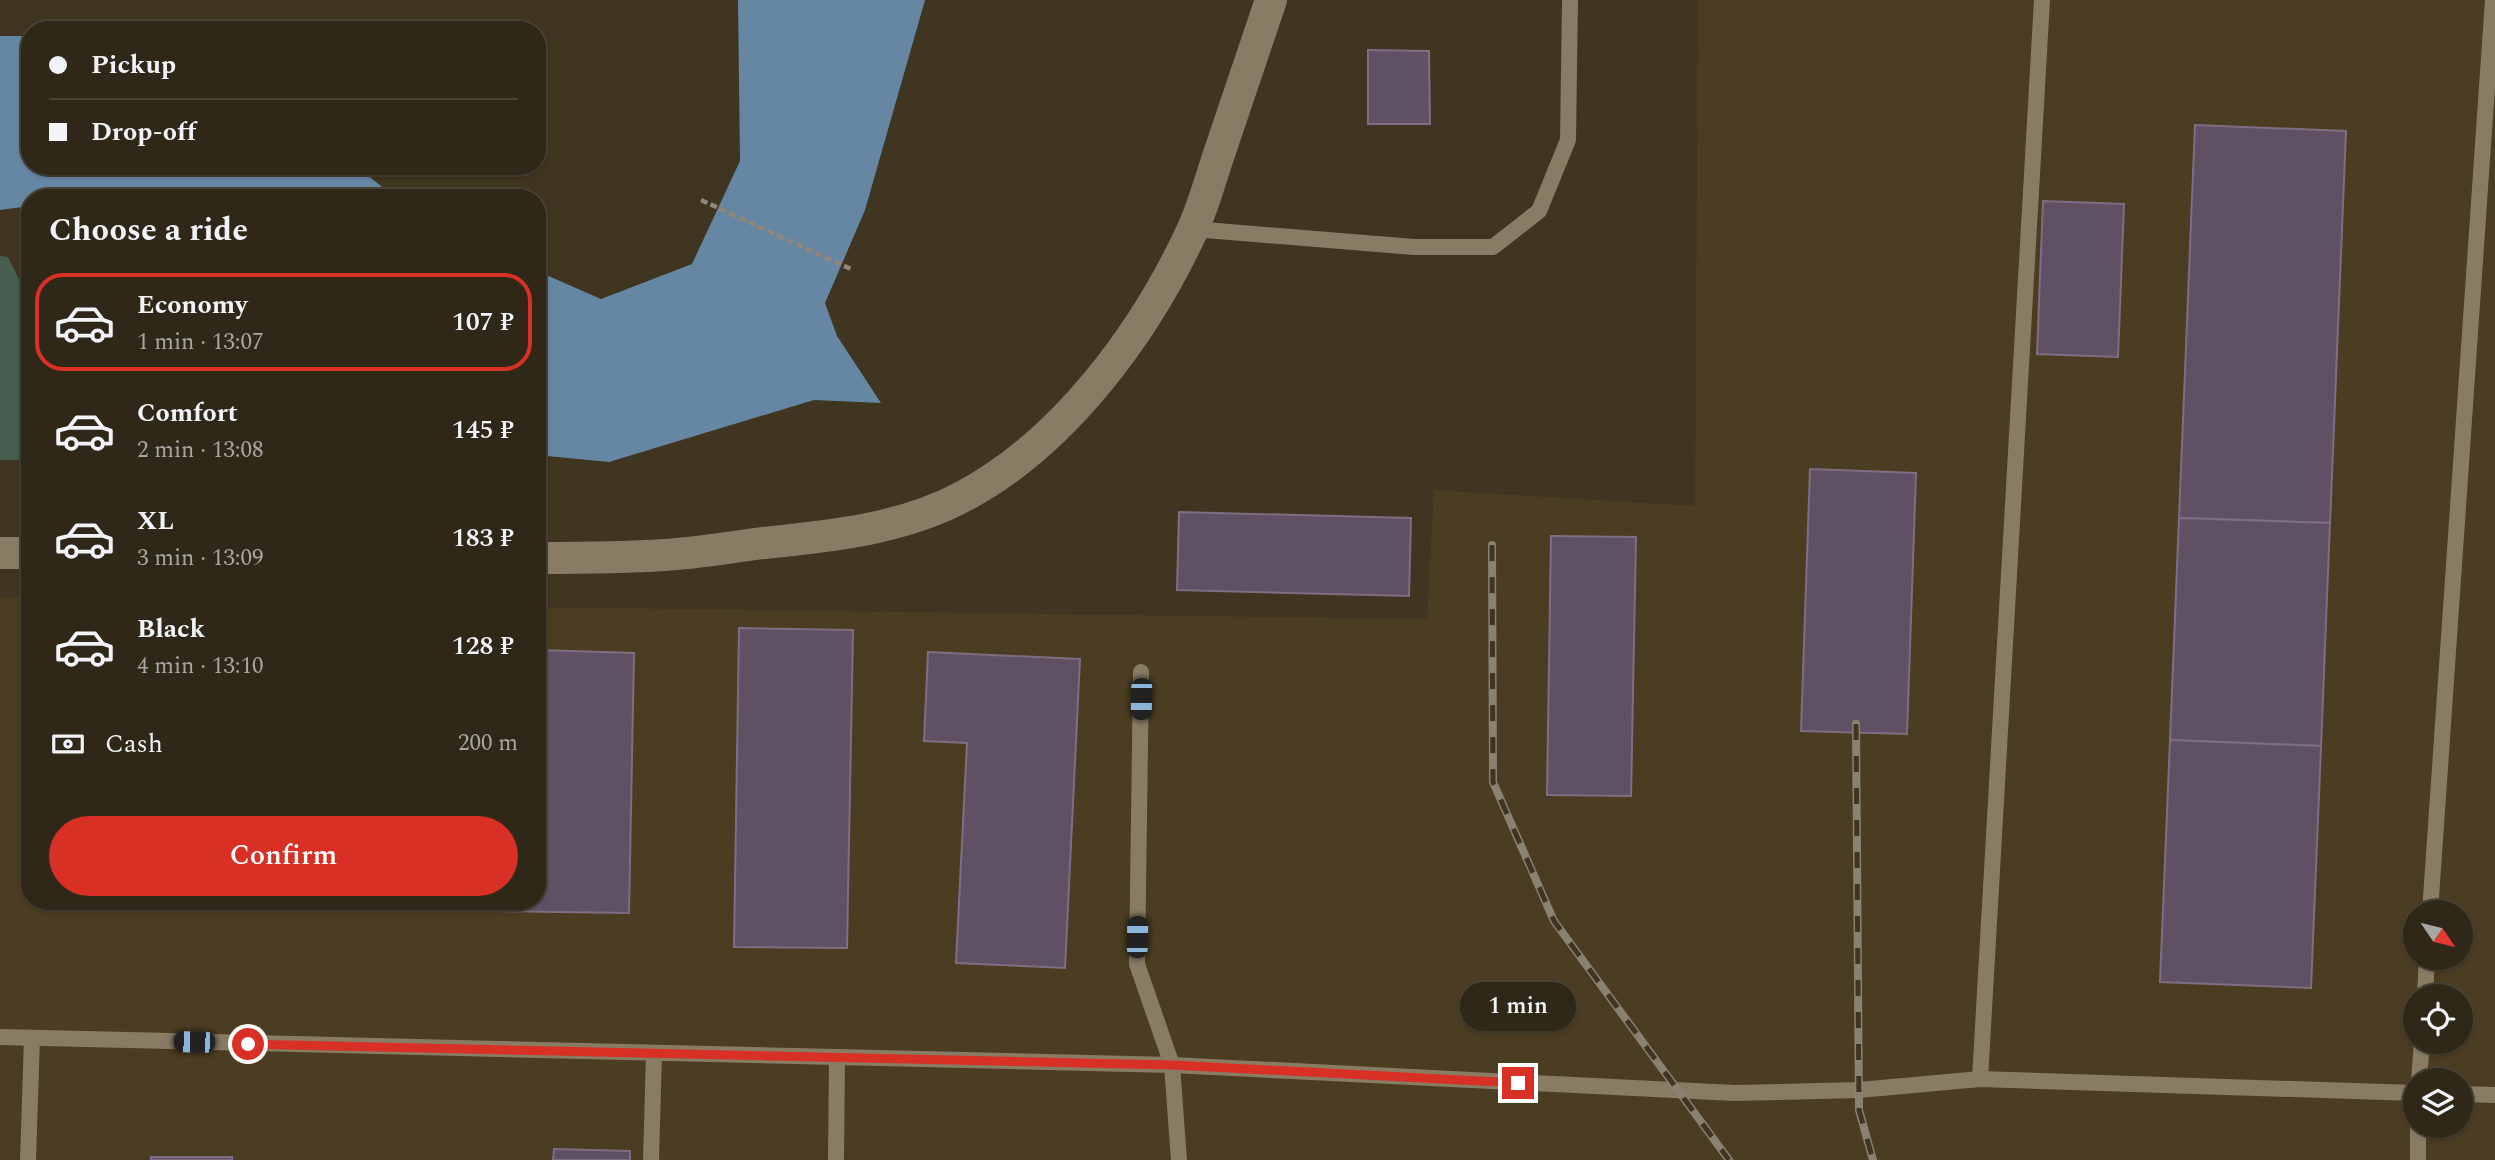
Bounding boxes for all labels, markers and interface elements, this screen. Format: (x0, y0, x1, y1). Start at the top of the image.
text: Pickup (91, 45, 176, 85)
text: Drop-off (91, 112, 196, 152)
text: Choose a ride (49, 206, 248, 255)
text: Economy (137, 285, 247, 325)
icon: car (53, 291, 116, 354)
text: 107 ₽ (452, 302, 514, 342)
text: 1 min · 13:07 (137, 325, 264, 360)
text: Comfort (137, 393, 238, 433)
icon: car (53, 399, 116, 462)
text: 145 ₽ (452, 410, 514, 450)
text: 2 min · 13:08 (137, 433, 264, 468)
text: XL (137, 501, 174, 541)
icon: car (53, 507, 116, 570)
text: 183 ₽ (452, 518, 514, 558)
text: 3 min · 13:09 (137, 541, 264, 576)
text: Black (137, 609, 205, 649)
icon: car (53, 615, 116, 678)
text: 128 ₽ (452, 626, 514, 666)
text: 4 min · 13:10 (137, 649, 264, 684)
car (1131, 678, 1152, 720)
text: Cash (105, 724, 163, 764)
icon: cash (49, 725, 87, 763)
text: 200 m (458, 726, 518, 761)
button: Confirm (49, 816, 518, 896)
north arrow (2403, 900, 2473, 970)
map controls (2403, 900, 2473, 1138)
car (1127, 916, 1148, 958)
callout: 1 min (1460, 982, 1576, 1030)
button: locate (2403, 984, 2473, 1054)
text: 1 min (1488, 989, 1548, 1024)
route start (232, 1028, 264, 1060)
car (173, 1031, 216, 1053)
route end (1502, 1067, 1534, 1099)
button: layers (2403, 1068, 2473, 1138)

